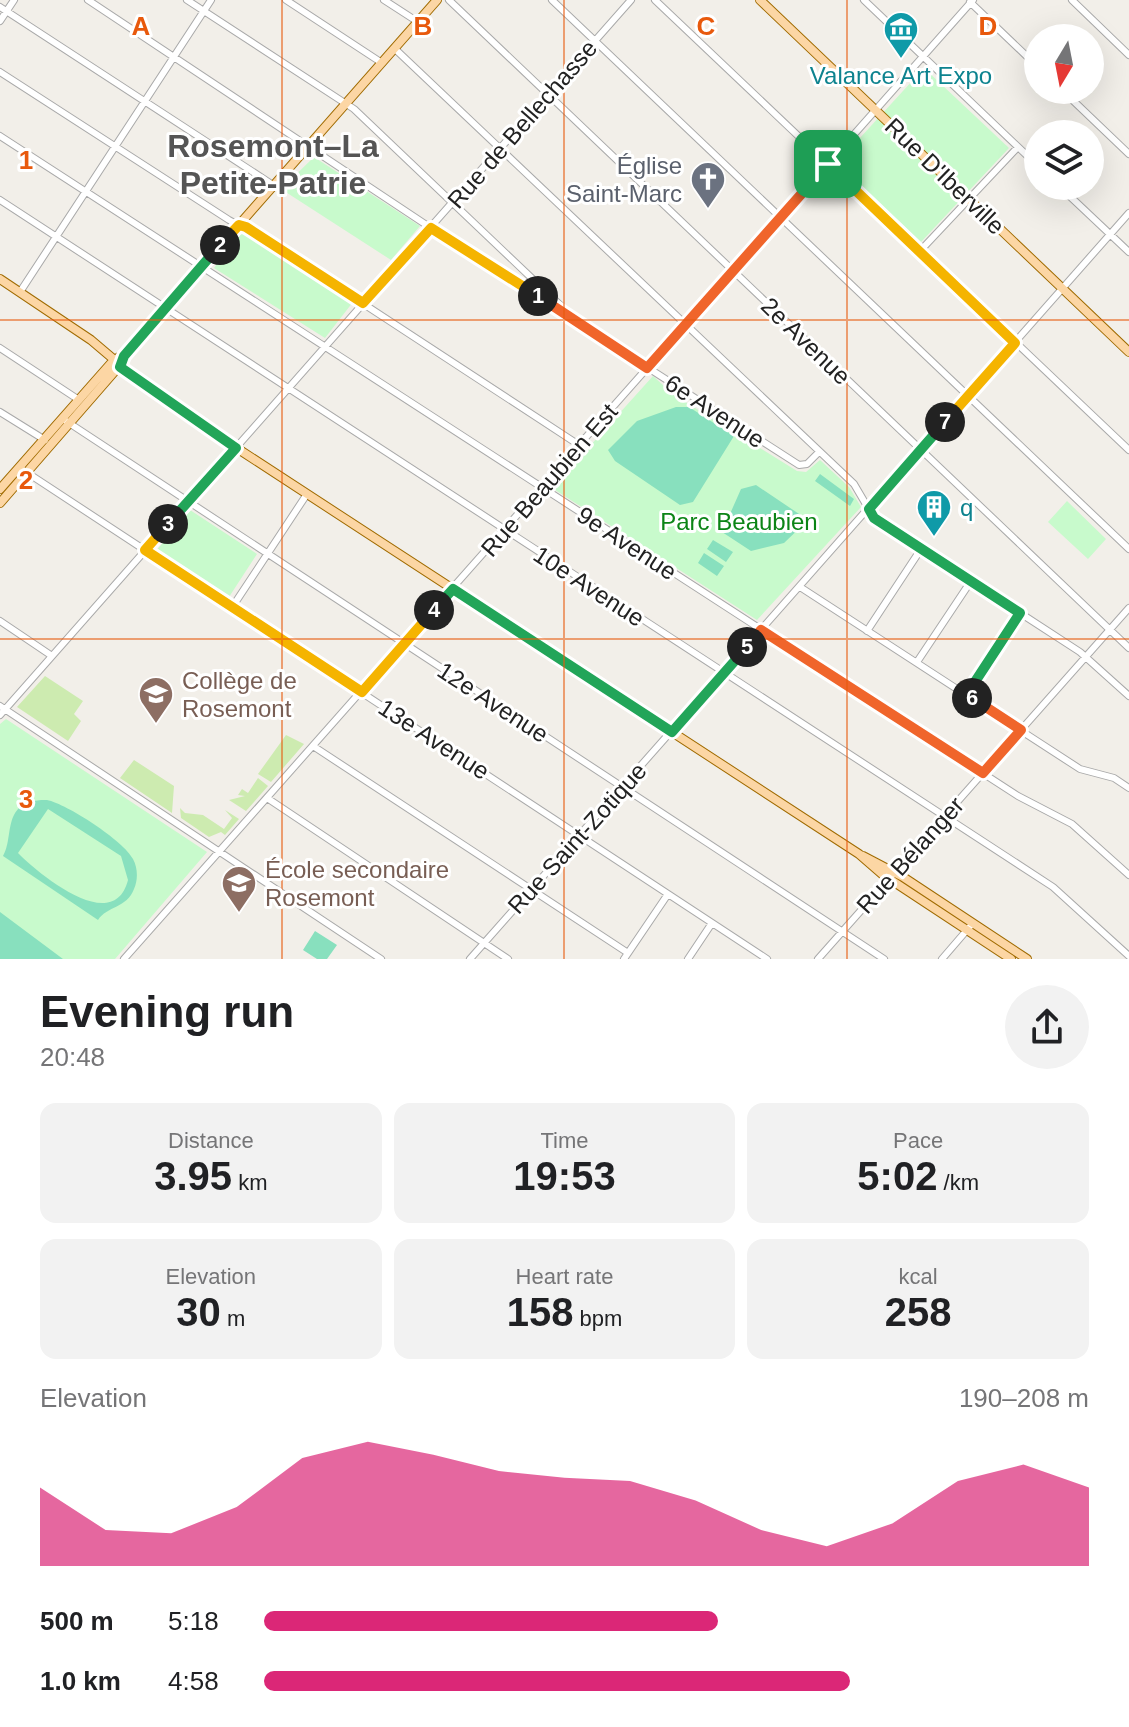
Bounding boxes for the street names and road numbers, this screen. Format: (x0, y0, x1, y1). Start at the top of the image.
street label: Rue de Bellechasse (442, 35, 602, 213)
street label: Rue D'Iberville (880, 112, 1010, 240)
street label: 2e Avenue (756, 292, 856, 390)
street label: 6e Avenue (660, 369, 770, 453)
street label: Rue Beaubien Est (475, 398, 623, 562)
street label: 9e Avenue (572, 501, 682, 585)
street label: 10e Avenue (529, 540, 649, 632)
street label: 12e Avenue (433, 656, 553, 748)
street label: 13e Avenue (374, 693, 494, 785)
street label: Rue Saint-Zotique (502, 757, 652, 919)
street label: Rue Bélanger (851, 791, 969, 919)

